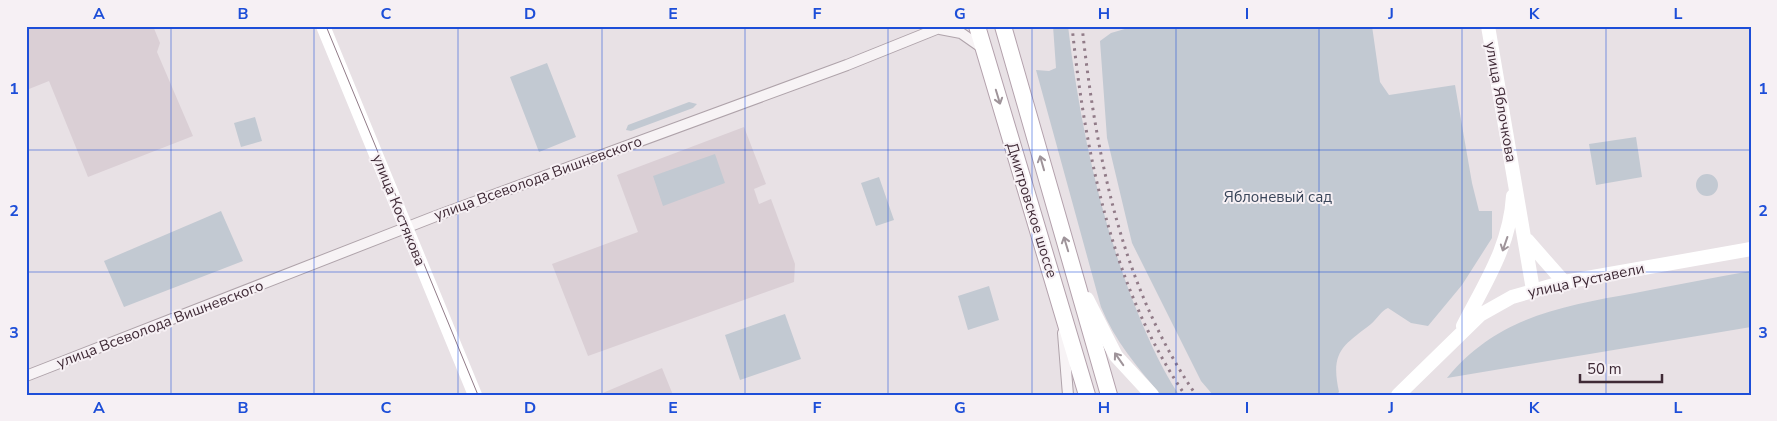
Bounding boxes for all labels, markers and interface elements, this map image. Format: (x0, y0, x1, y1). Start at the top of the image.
text: A (93, 3, 105, 25)
text: B (237, 3, 249, 25)
text: C (381, 3, 392, 25)
text: D (524, 3, 536, 25)
text: E (668, 3, 678, 25)
text: F (813, 3, 822, 25)
text: G (954, 3, 966, 25)
text: H (1098, 3, 1110, 25)
text: I (1245, 3, 1249, 25)
text: J (1387, 3, 1394, 25)
text: K (1529, 3, 1541, 25)
text: L (1674, 3, 1683, 25)
street label: улица Яблочкова (1481, 40, 1521, 164)
text: 1 (9, 78, 19, 100)
text: 1 (1758, 78, 1768, 100)
one-way arrow (993, 89, 1003, 105)
street label: улица Всеволода Вишневского (431, 131, 645, 225)
street label: Дмитровское шоссе (1002, 140, 1062, 280)
street label: улица Костякова (368, 151, 430, 269)
one-way arrow (1037, 155, 1047, 171)
park label: Яблоневый сад (1224, 187, 1332, 207)
text: 2 (9, 200, 19, 222)
text: 2 (1758, 200, 1768, 222)
one-way arrow (1499, 235, 1509, 251)
one-way arrow (1061, 236, 1071, 252)
street label: улица Руставели (1526, 258, 1646, 302)
street label: улица Всеволода Вишневского (54, 275, 266, 373)
text: 3 (9, 322, 19, 344)
text: 3 (1758, 322, 1768, 344)
scale bar (1580, 351, 1662, 383)
one-way arrow (1114, 352, 1124, 366)
text: 50 m (1587, 359, 1622, 379)
text: A (93, 397, 105, 419)
text: B (237, 397, 249, 419)
text: C (381, 397, 392, 419)
text: D (524, 397, 536, 419)
text: E (668, 397, 678, 419)
text: F (813, 397, 822, 419)
text: G (954, 397, 966, 419)
text: H (1098, 397, 1110, 419)
text: I (1245, 397, 1249, 419)
text: J (1387, 397, 1394, 419)
text: K (1529, 397, 1541, 419)
text: L (1674, 397, 1683, 419)

